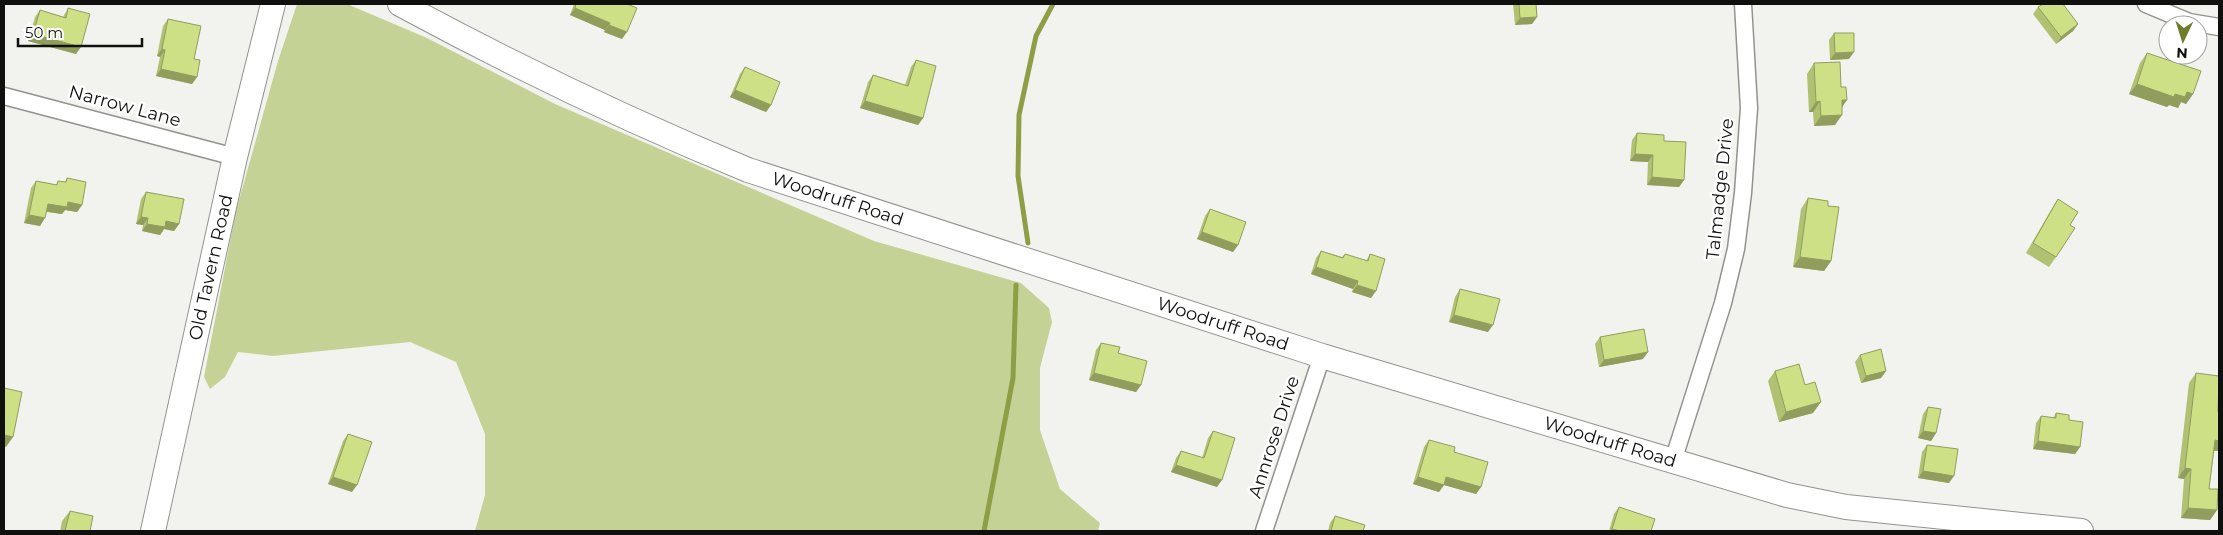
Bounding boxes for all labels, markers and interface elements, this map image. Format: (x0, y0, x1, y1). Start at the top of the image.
scale bar (18, 15, 141, 47)
north arrow (2158, 15, 2208, 65)
text: 50 m (25, 23, 63, 42)
text: N (2176, 44, 2188, 62)
street label: Narrow Lane (67, 80, 184, 132)
street label: Talmadge Drive (1702, 117, 1738, 261)
street label: Woodruff Road (769, 167, 906, 231)
street label: Old Tavern Road (184, 192, 237, 342)
street label: Woodruff Road (1154, 292, 1292, 356)
street label: Annrose Drive (1244, 373, 1304, 501)
street label: Woodruff Road (1541, 412, 1679, 472)

